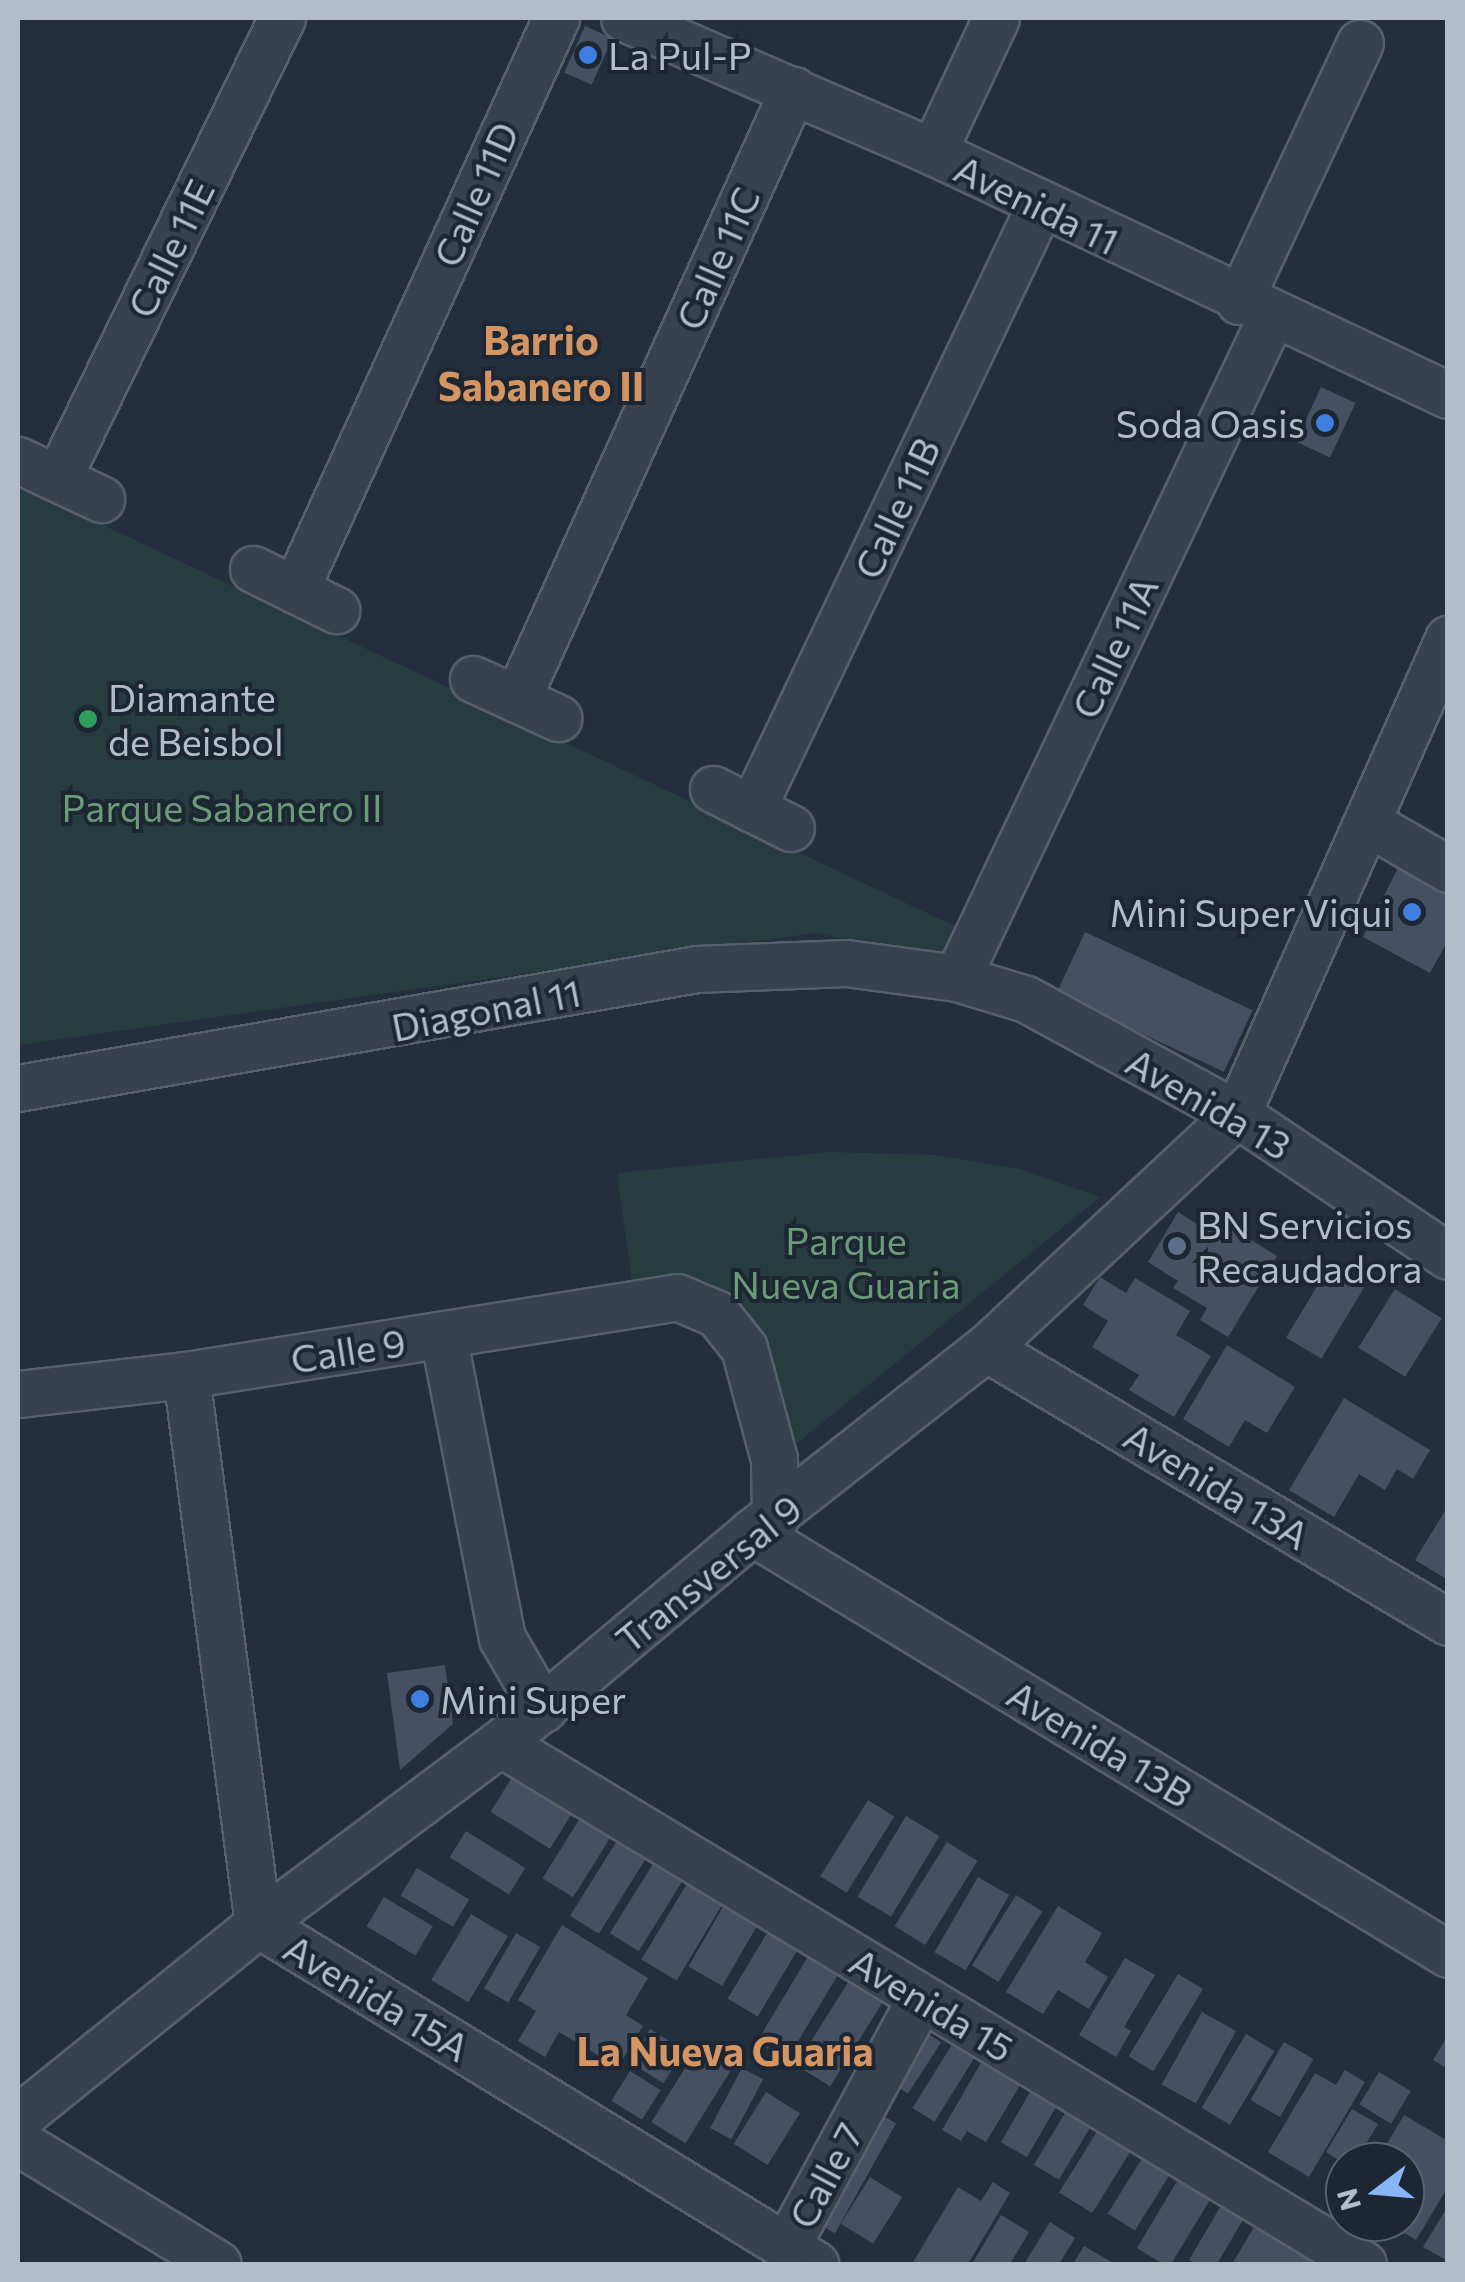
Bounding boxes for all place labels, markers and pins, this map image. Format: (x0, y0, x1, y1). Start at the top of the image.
place label: La Pul-P (608, 32, 752, 78)
marker: La Pul-P (577, 44, 599, 66)
place label: Soda Oasis (1116, 400, 1305, 446)
marker: Soda Oasis (1314, 412, 1336, 434)
place label: Diamante de Beisbol (108, 674, 284, 764)
marker: Diamante de Beisbol (77, 708, 99, 730)
place label: Mini Super Viqui (1109, 889, 1392, 935)
marker: Mini Super Viqui (1401, 901, 1423, 923)
place label: BN Servicios Recaudadora (1197, 1201, 1422, 1290)
marker: BN Servicios Recaudadora (1166, 1235, 1188, 1257)
place label: Mini Super (440, 1676, 626, 1722)
marker: Mini Super (409, 1688, 431, 1710)

